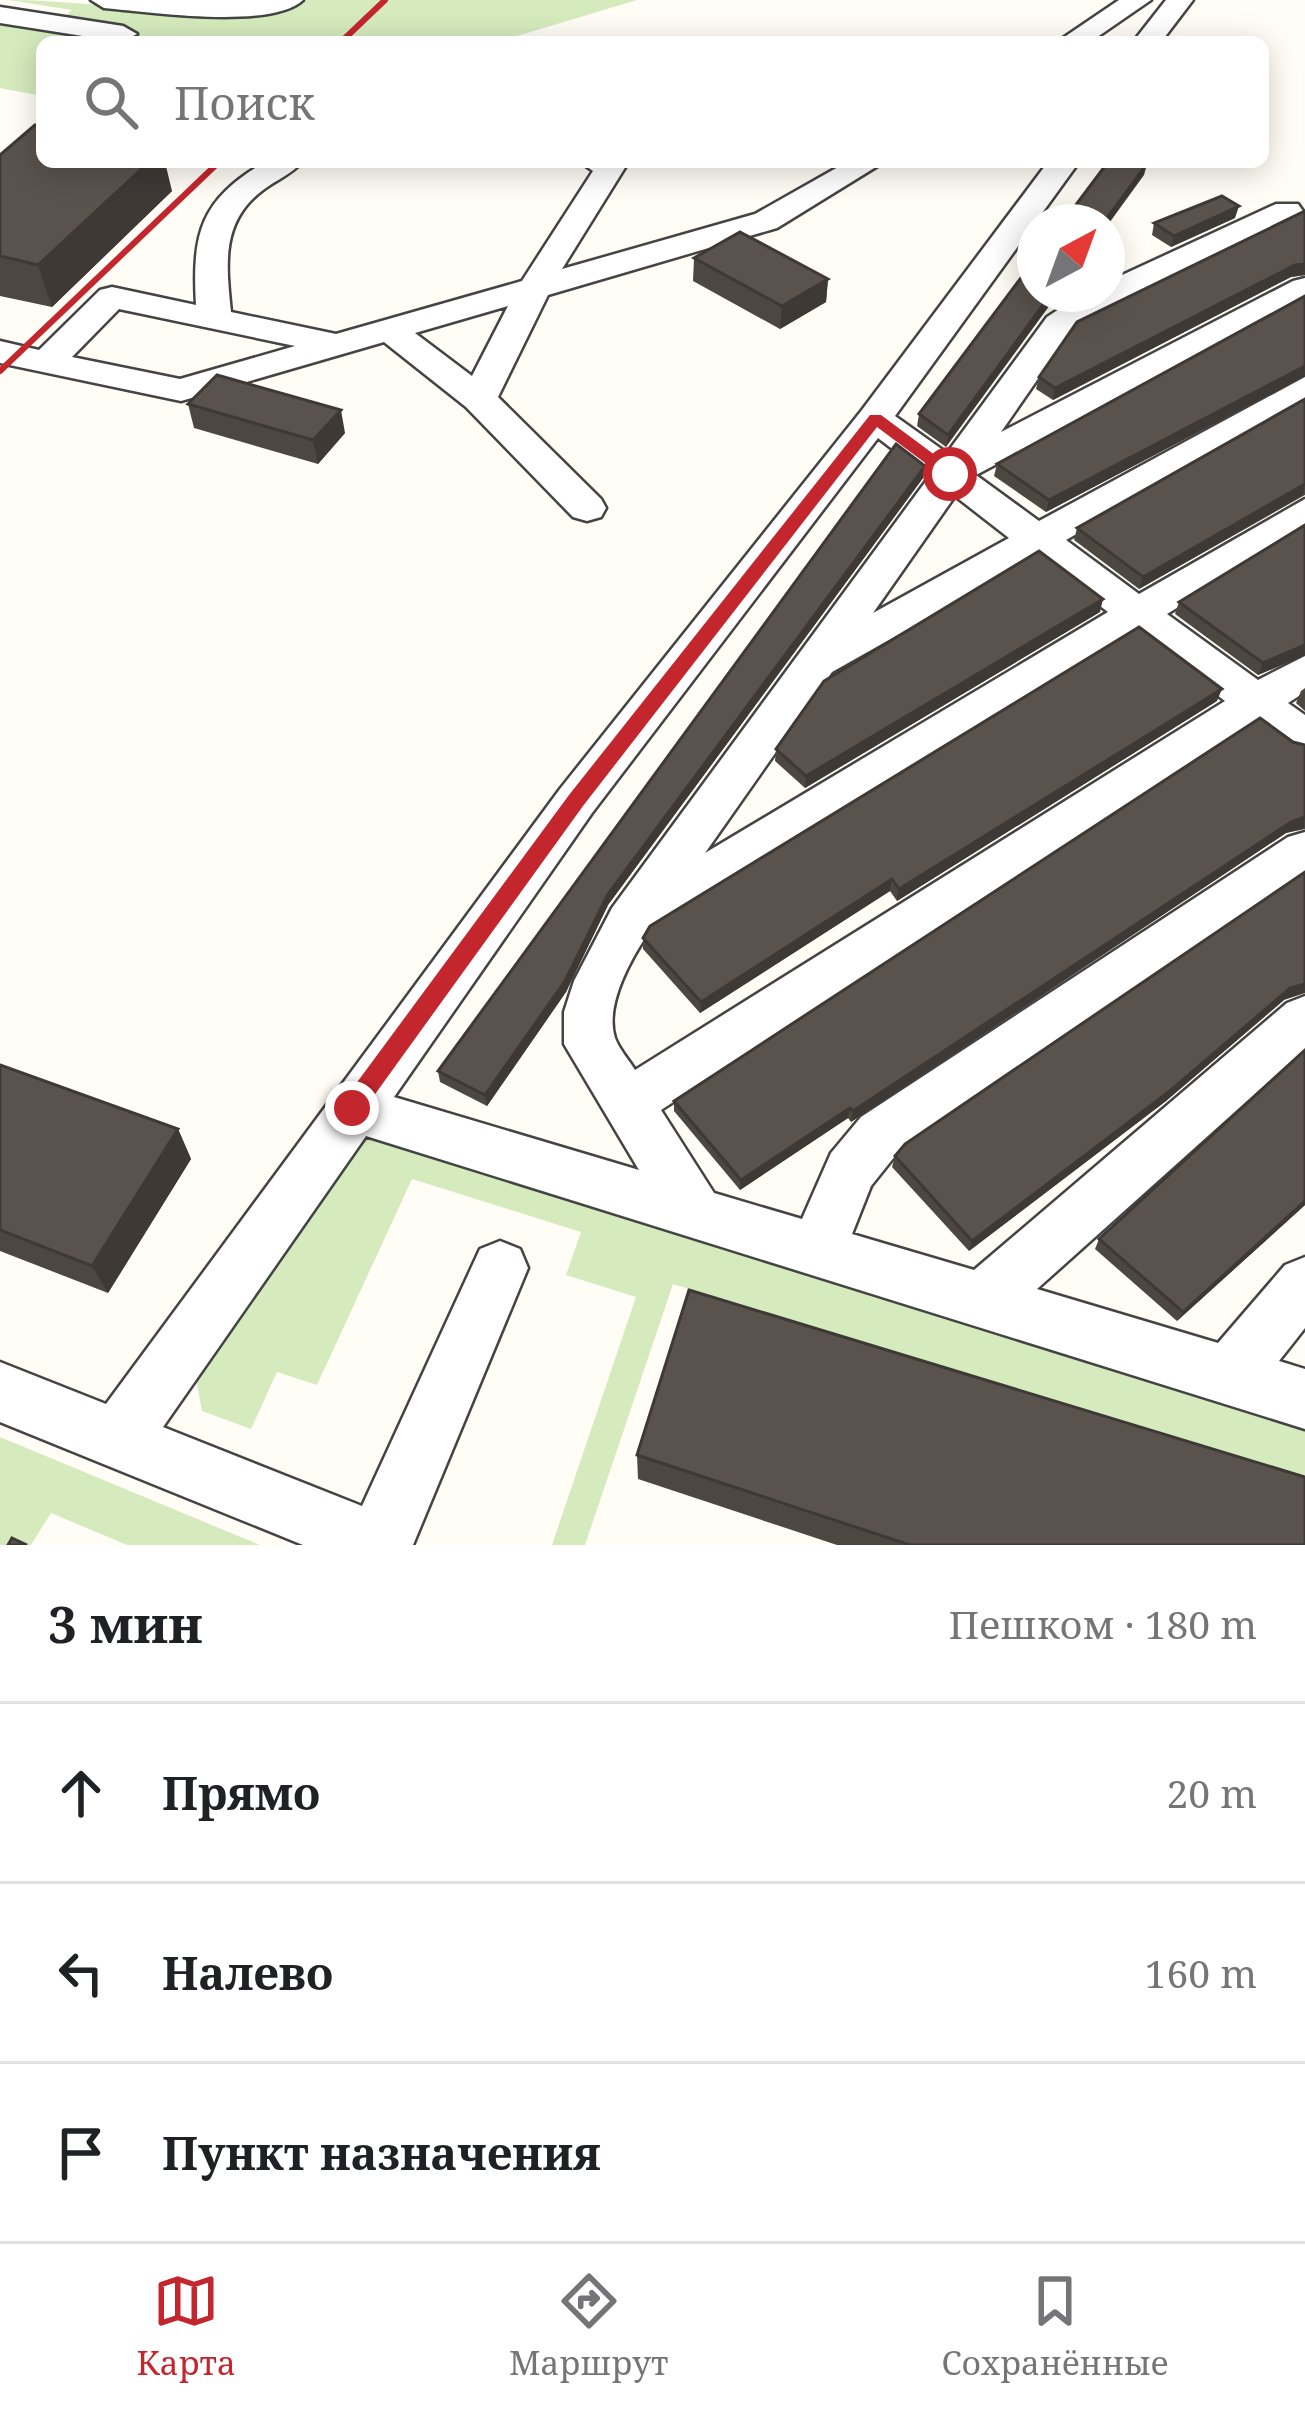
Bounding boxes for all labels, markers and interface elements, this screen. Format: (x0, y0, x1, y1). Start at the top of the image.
search box (36, 36, 1269, 168)
icon: search (78, 69, 144, 135)
text: Поиск (174, 72, 315, 133)
north arrow (1017, 204, 1125, 312)
route start (923, 447, 977, 501)
route end (325, 1081, 379, 1135)
text: 3 мин (48, 1588, 203, 1658)
text: Пешком · 180 m (948, 1597, 1257, 1650)
icon: ahead (48, 1760, 114, 1826)
text: Прямо (162, 1762, 320, 1823)
text: 20 m (1166, 1766, 1257, 1819)
icon: left (48, 1940, 114, 2006)
text: Налево (162, 1942, 333, 2003)
text: 160 m (1145, 1946, 1257, 1999)
icon: arrive (48, 2120, 114, 2186)
text: Пункт назначения (162, 2122, 601, 2183)
tab: Карта (137, 2268, 236, 2385)
tab: Маршрут (509, 2268, 669, 2385)
tab: Сохранённые (942, 2268, 1168, 2385)

